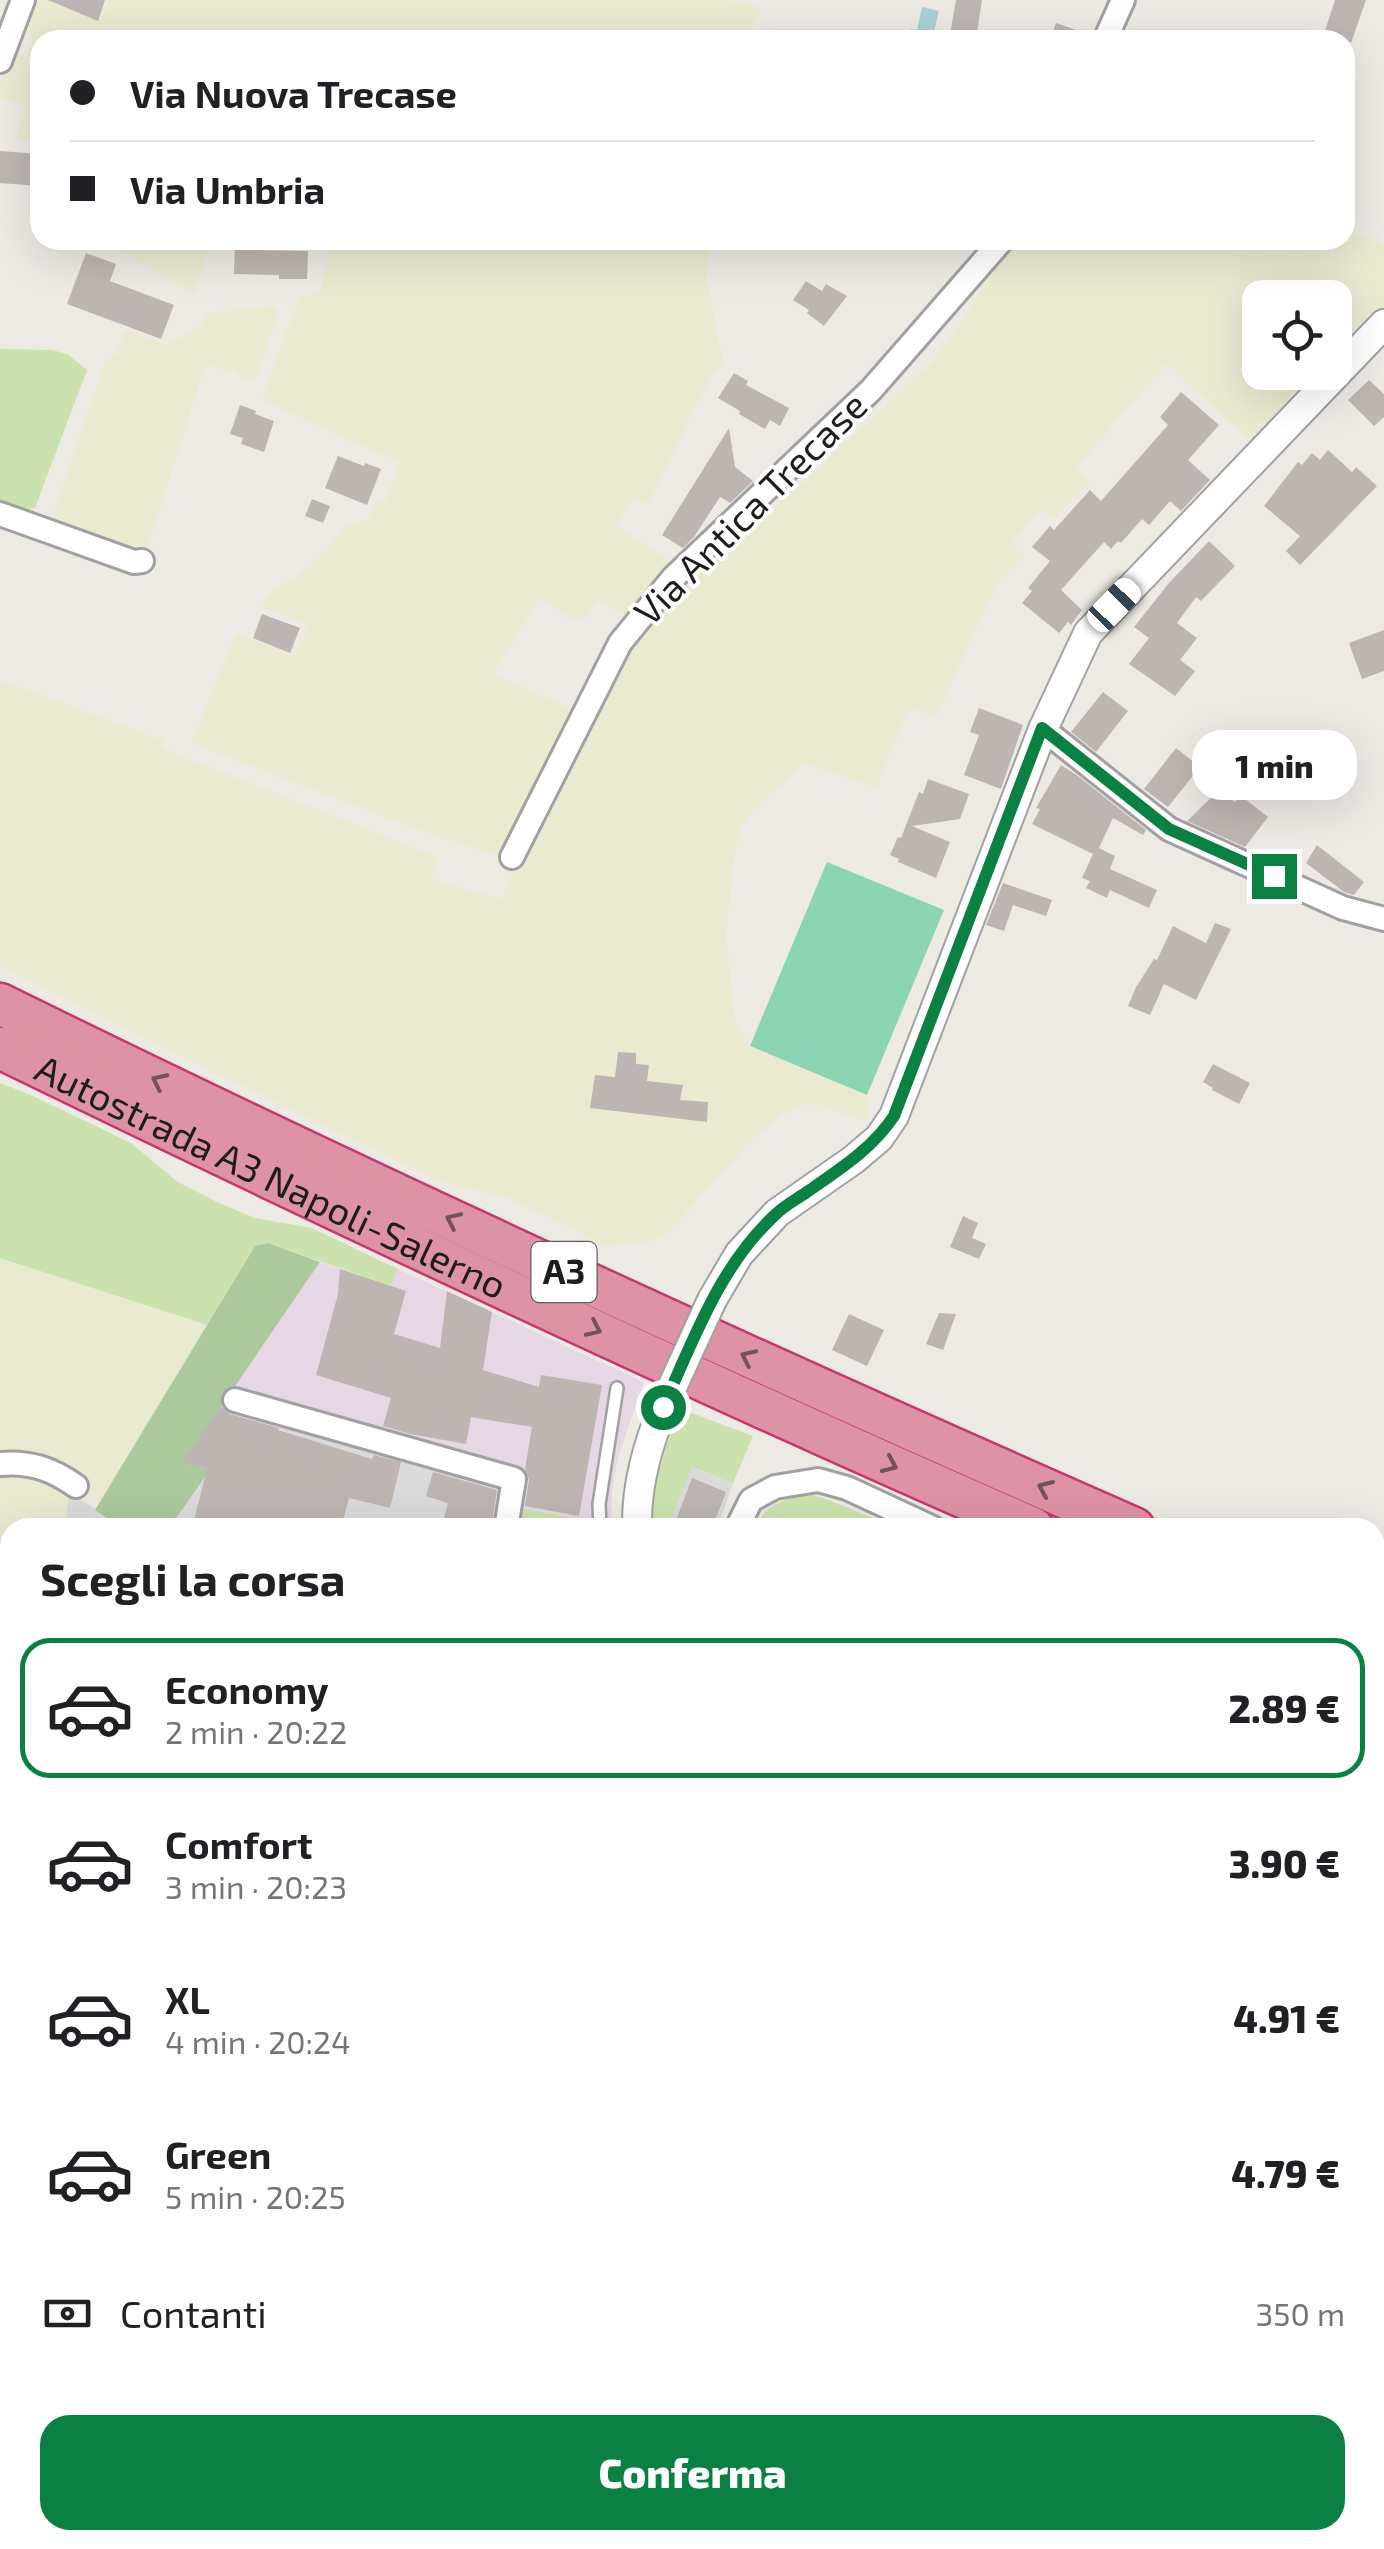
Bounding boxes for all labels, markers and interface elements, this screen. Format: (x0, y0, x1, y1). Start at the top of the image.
text: Via Nuova Trecase (130, 70, 457, 116)
text: Via Umbria (130, 166, 325, 212)
map controls (1242, 280, 1352, 390)
button: locate (1242, 280, 1352, 390)
street label: Via Antica Trecase (624, 382, 876, 634)
car (1082, 573, 1146, 637)
callout: 1 min (1192, 731, 1356, 801)
text: 1 min (1235, 746, 1314, 784)
route end (1252, 854, 1297, 899)
street label: Autostrada A3 Napoli-Salerno (28, 1044, 514, 1308)
one-way arrow (152, 1074, 170, 1093)
one-way arrow (445, 1213, 463, 1233)
road number: A3 (532, 1242, 596, 1302)
one-way arrow (584, 1317, 602, 1337)
one-way arrow (740, 1349, 758, 1369)
route start (641, 1385, 686, 1430)
one-way arrow (880, 1453, 898, 1473)
one-way arrow (1037, 1480, 1055, 1500)
text: Scegli la corsa (40, 1551, 345, 1605)
icon: car (45, 1663, 135, 1753)
text: Economy (165, 1666, 329, 1712)
text: 2.89 € (1229, 1685, 1340, 1731)
text: 2 min · 20:22 (165, 1712, 347, 1750)
icon: car (45, 1818, 135, 1908)
text: Comfort (165, 1821, 313, 1867)
text: 3.90 € (1229, 1840, 1340, 1886)
text: 3 min · 20:23 (165, 1867, 347, 1905)
icon: car (45, 1973, 135, 2063)
text: XL (165, 1976, 210, 2022)
text: 4.91 € (1233, 1995, 1340, 2041)
text: 4 min · 20:24 (165, 2022, 351, 2060)
icon: car (45, 2128, 135, 2218)
text: Green (165, 2131, 271, 2177)
text: 4.79 € (1231, 2150, 1340, 2196)
text: 5 min · 20:25 (165, 2177, 346, 2215)
icon: cash (40, 2286, 95, 2341)
text: Contanti (120, 2290, 267, 2336)
text: 350 m (1256, 2294, 1345, 2332)
button: Conferma (40, 2415, 1345, 2530)

